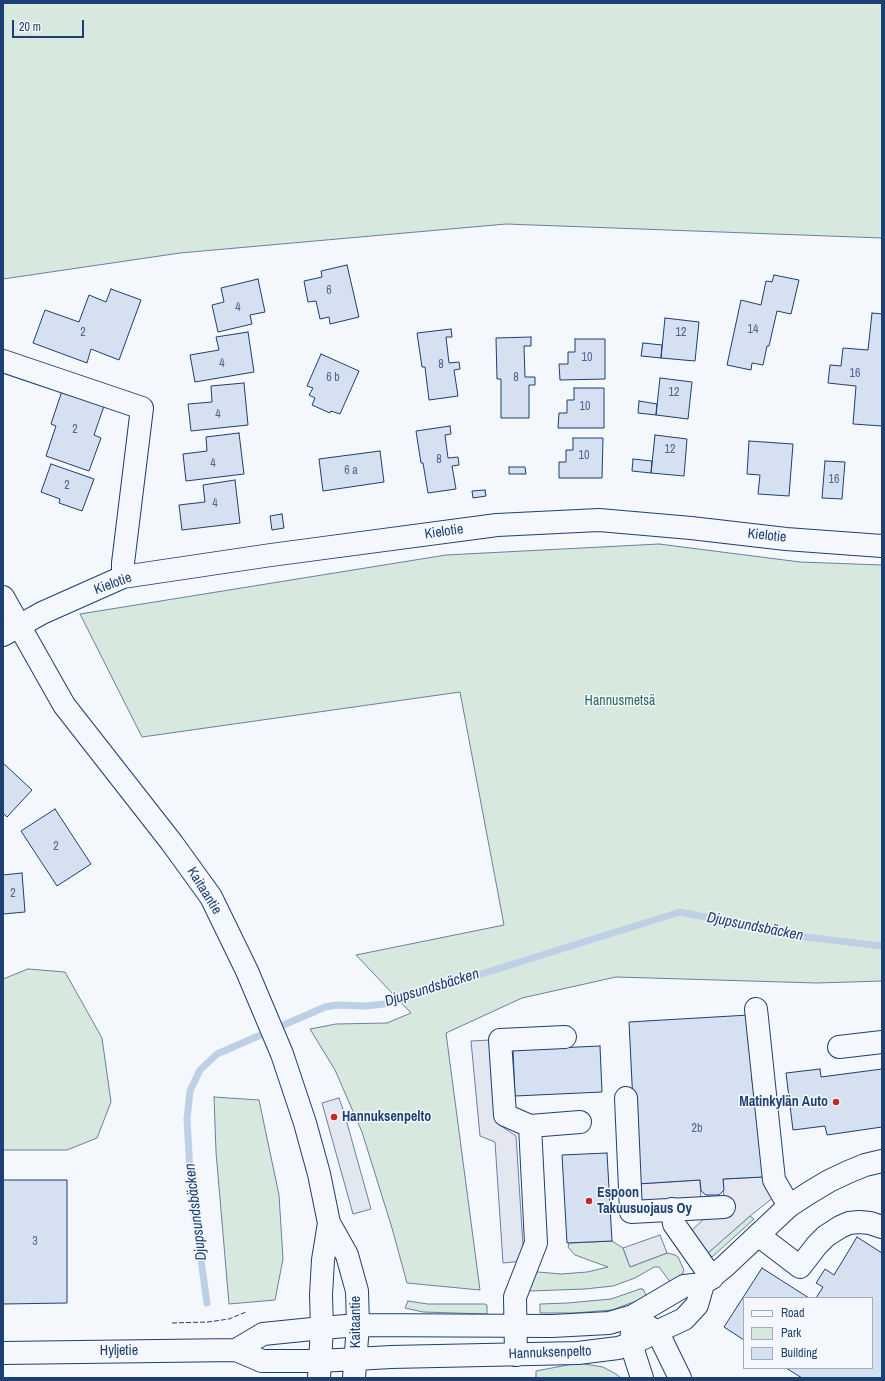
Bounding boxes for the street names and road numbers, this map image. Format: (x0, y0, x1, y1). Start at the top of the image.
street label: Kielotie (424, 521, 464, 543)
street label: Kielotie (747, 526, 787, 546)
street label: Kielotie (92, 569, 134, 599)
street label: Kaitaantie (183, 864, 225, 918)
street label: Kaitaantie (348, 1296, 364, 1348)
street label: Hyljetie (100, 1343, 138, 1359)
street label: Hannuksenpelto (508, 1343, 592, 1363)

